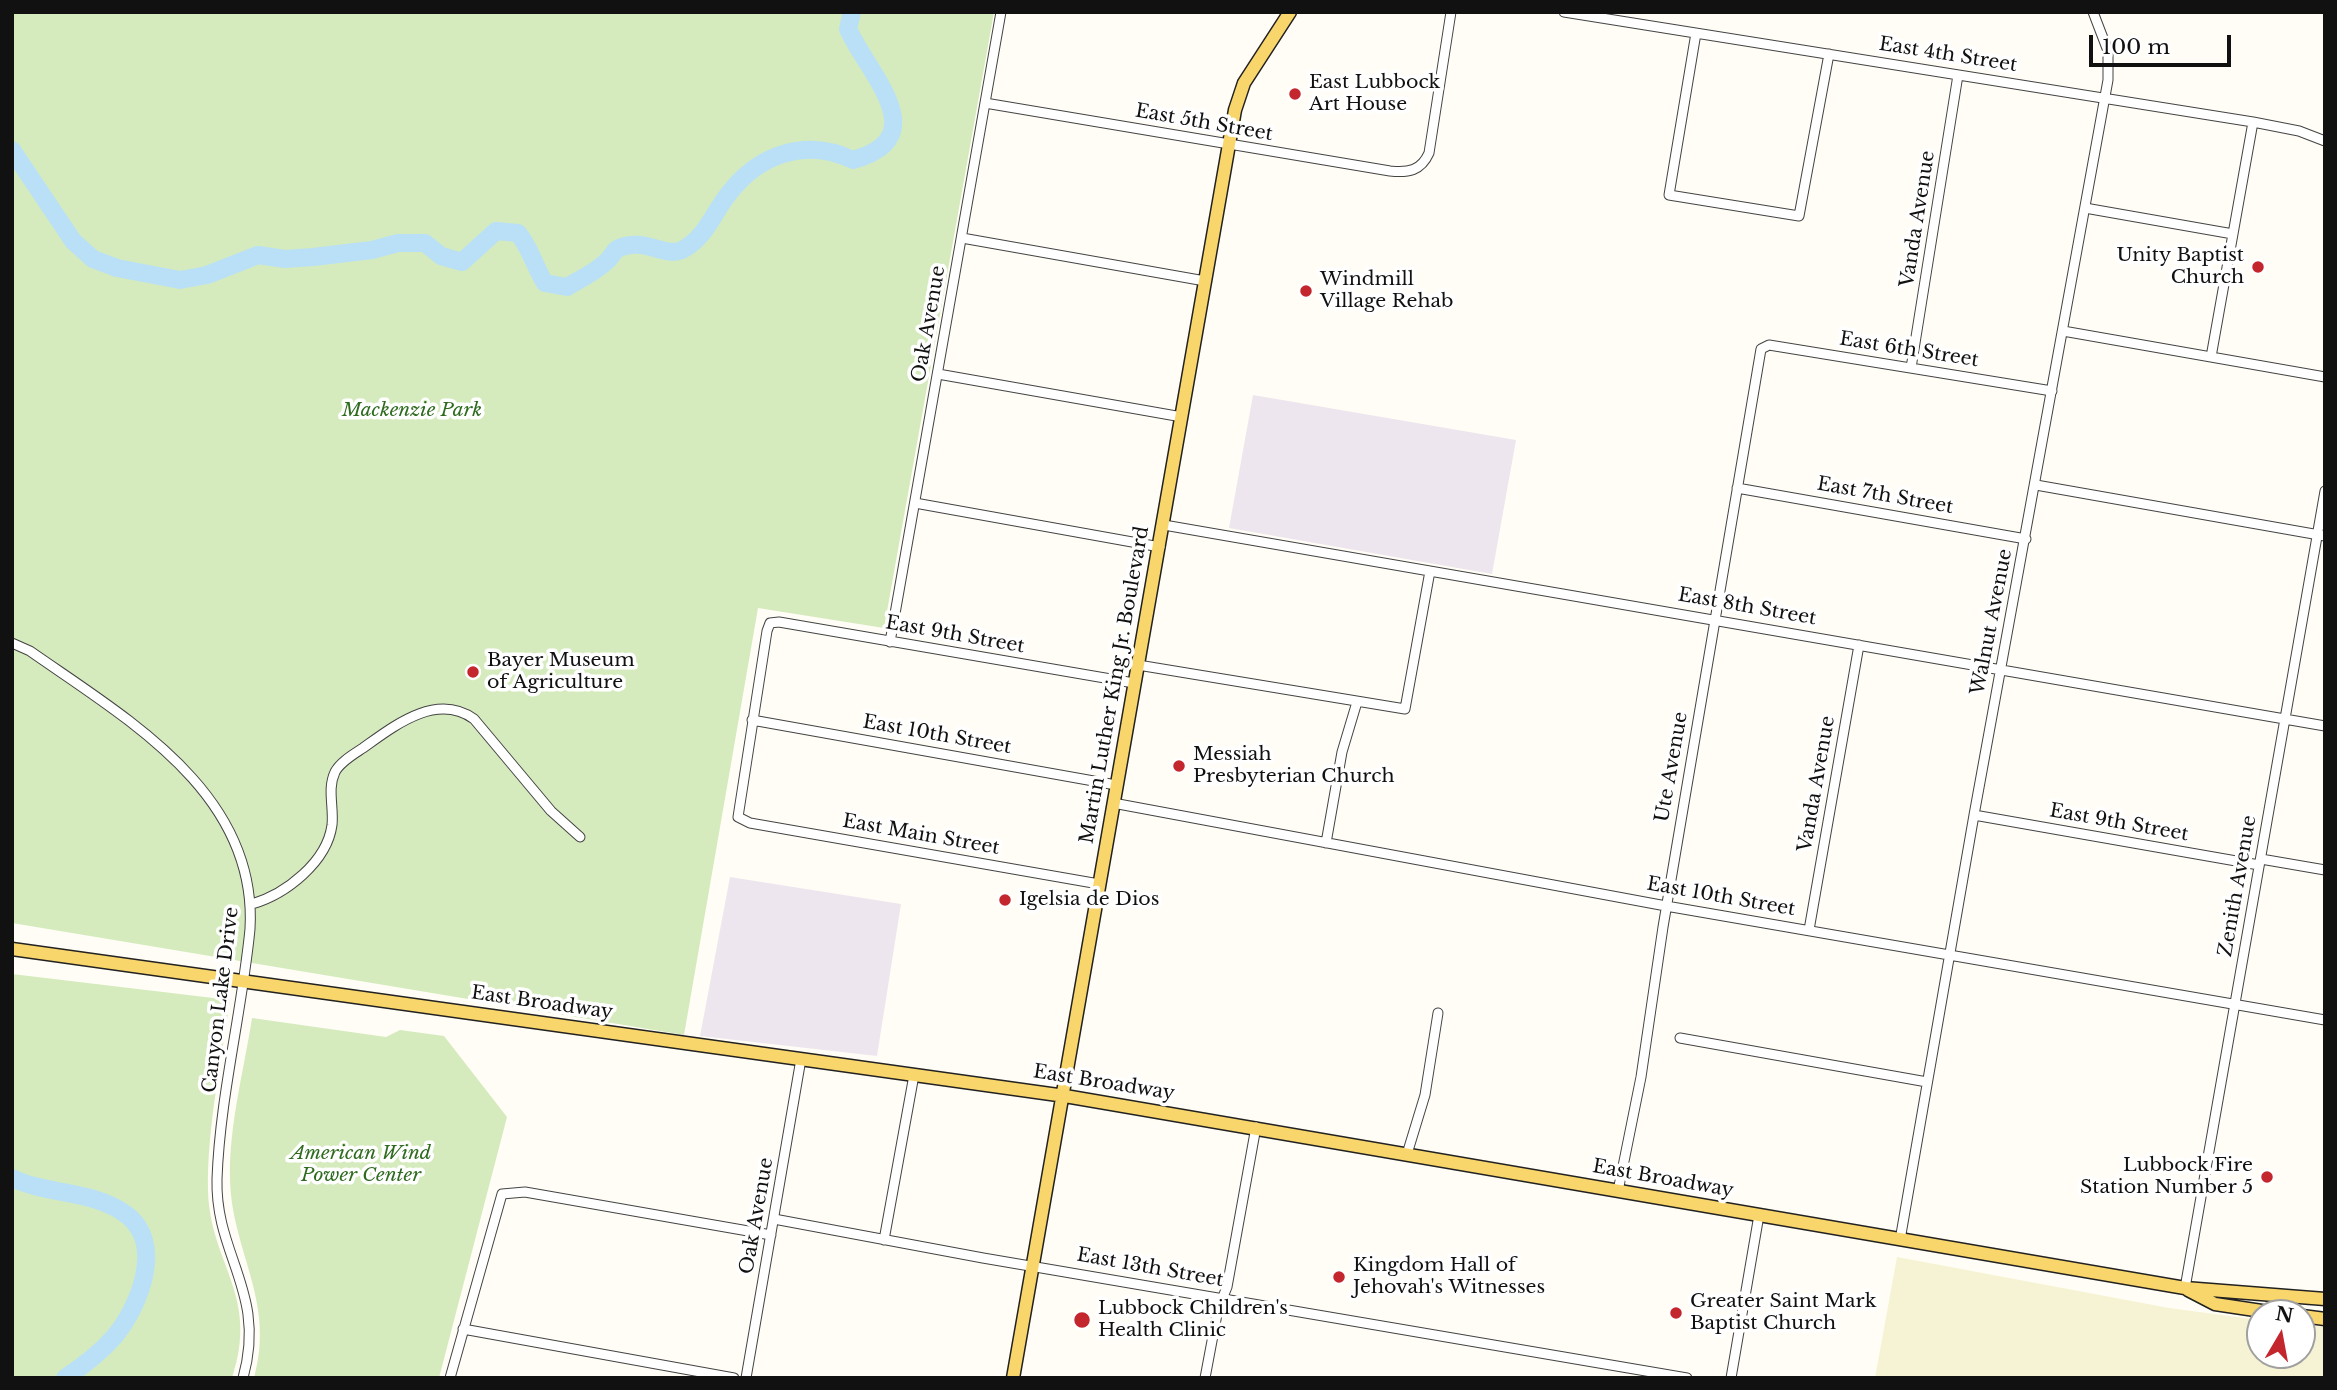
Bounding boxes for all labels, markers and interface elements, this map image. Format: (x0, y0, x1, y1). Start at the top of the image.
scale bar (2092, 21, 2234, 65)
street label: East 4th Street (1877, 33, 2019, 77)
text: 100 m (2102, 34, 2170, 60)
place label: East Lubbock Art House (1309, 72, 1440, 116)
marker: East Lubbock Art House (1287, 86, 1303, 102)
street label: East 5th Street (1133, 100, 1275, 146)
street label: Vanda Avenue (1896, 149, 1940, 289)
place label: Unity Baptist Church (2116, 245, 2244, 289)
marker: Unity Baptist Church (2250, 259, 2266, 275)
street label: Oak Avenue (908, 264, 950, 384)
place label: Windmill Village Rehab (1320, 269, 1453, 313)
marker: Windmill Village Rehab (1298, 283, 1314, 299)
street label: East 6th Street (1838, 328, 1980, 372)
park label: Mackenzie Park (342, 400, 482, 422)
street label: East 7th Street (1815, 473, 1955, 519)
street label: Martin Luther King Jr. Boulevard (1076, 524, 1154, 846)
street label: Walnut Avenue (1967, 547, 2017, 697)
street label: East 8th Street (1676, 584, 1818, 630)
street label: East 9th Street (884, 612, 1026, 658)
place label: Bayer Museum of Agriculture (487, 650, 635, 694)
marker: Bayer Museum of Agriculture (465, 664, 481, 680)
street label: Ute Avenue (1651, 710, 1693, 824)
street label: East 10th Street (861, 711, 1013, 759)
street label: Vanda Avenue (1794, 714, 1840, 854)
place label: Messiah Presbyterian Church (1193, 744, 1394, 788)
marker: Messiah Presbyterian Church (1171, 758, 1187, 774)
street label: East 9th Street (2048, 800, 2190, 846)
street label: East Main Street (841, 810, 1001, 860)
street label: Zenith Avenue (2214, 814, 2262, 958)
street label: East 10th Street (1645, 873, 1797, 921)
place label: Igelsia de Dios (1019, 889, 1159, 911)
marker: Igelsia de Dios (997, 892, 1013, 908)
street label: Canyon Lake Drive (198, 906, 244, 1094)
street label: East Broadway (470, 982, 614, 1024)
street label: East Broadway (1032, 1061, 1176, 1105)
park label: American Wind Power Center (291, 1143, 431, 1187)
street label: East Broadway (1591, 1155, 1735, 1203)
place label: Lubbock Fire Station Number 5 (2080, 1155, 2253, 1199)
street label: Oak Avenue (736, 1156, 778, 1276)
marker: Lubbock Fire Station Number 5 (2259, 1169, 2275, 1185)
street label: East 13th Street (1075, 1244, 1225, 1292)
place label: Kingdom Hall of Jehovah's Witnesses (1353, 1255, 1545, 1299)
marker: Kingdom Hall of Jehovah's Witnesses (1331, 1269, 1347, 1285)
place label: Greater Saint Mark Baptist Church (1690, 1291, 1876, 1335)
place label: Lubbock Children's Health Clinic (1098, 1298, 1288, 1342)
north arrow (2246, 1299, 2316, 1369)
text: N (2274, 1302, 2295, 1328)
marker: Greater Saint Mark Baptist Church (1668, 1305, 1684, 1321)
marker: Lubbock Children's Health Clinic (1072, 1310, 1092, 1330)

